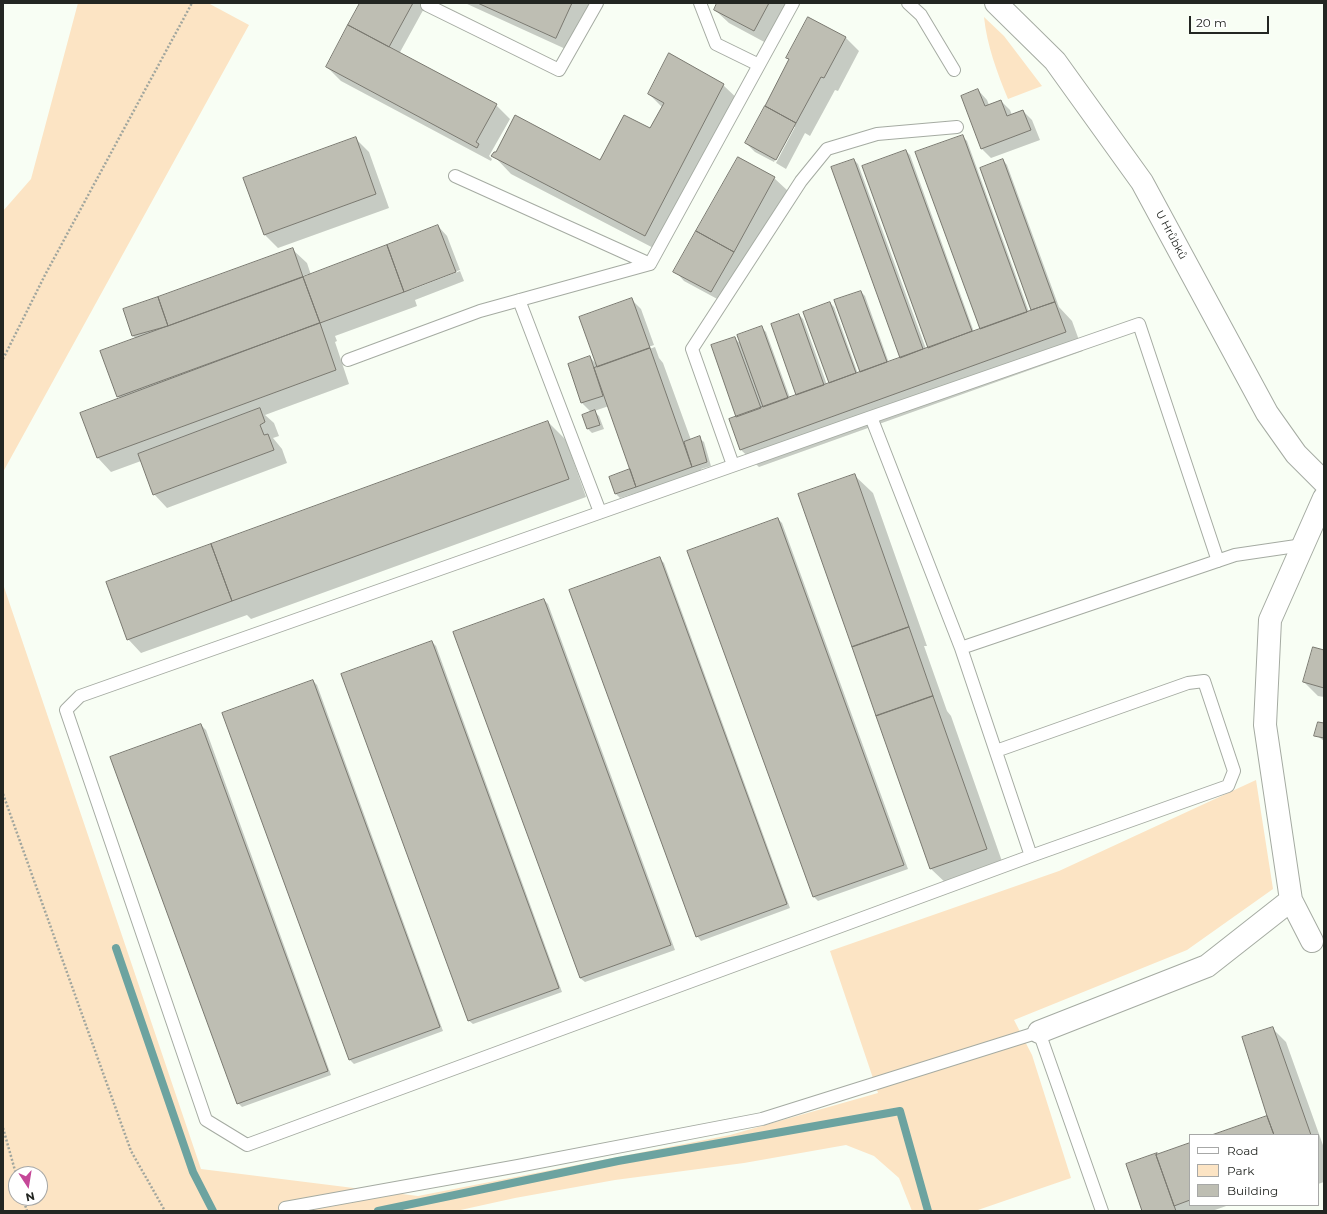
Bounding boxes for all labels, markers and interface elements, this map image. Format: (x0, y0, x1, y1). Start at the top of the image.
scale bar (1191, 8, 1271, 34)
text: 20 m (1196, 15, 1227, 30)
street label: U Hrůbků (1153, 208, 1189, 262)
legend (1189, 1134, 1319, 1206)
text: Road (1227, 1143, 1258, 1158)
text: Park (1227, 1163, 1254, 1178)
north arrow (8, 1166, 48, 1206)
text: Building (1227, 1183, 1278, 1198)
text: N (24, 1189, 36, 1205)

